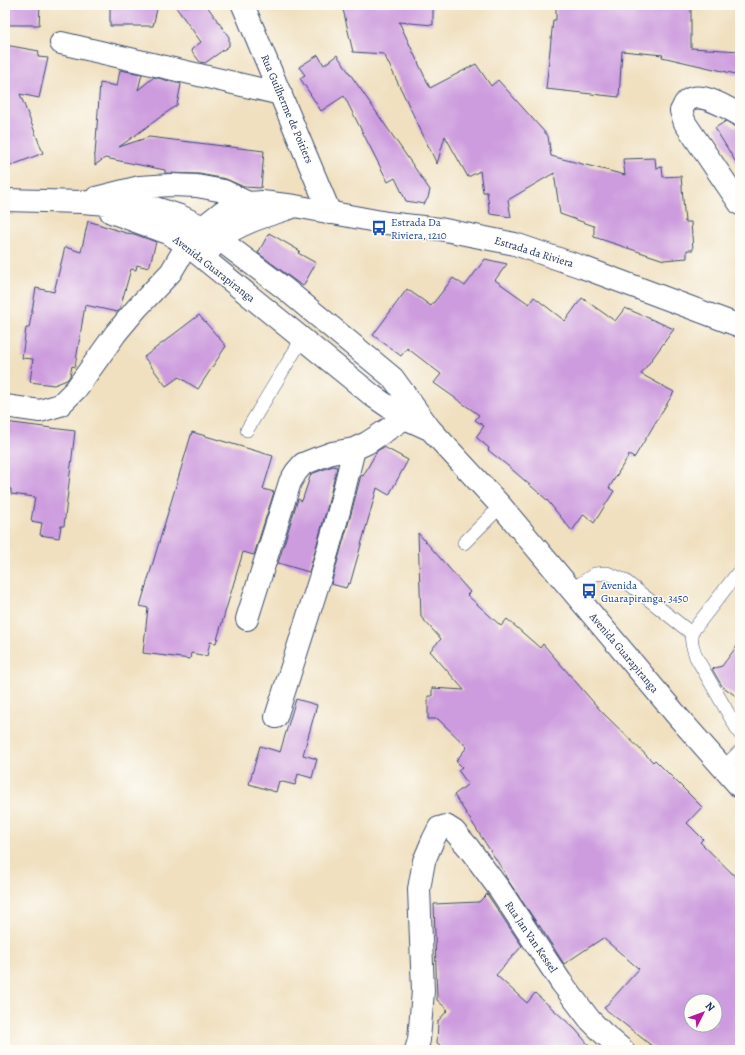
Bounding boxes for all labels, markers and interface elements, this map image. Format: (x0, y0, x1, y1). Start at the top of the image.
street label: Rua Guilherme de Poitiers (257, 52, 317, 166)
place label: Estrada Da Riviera, 1210 (391, 215, 447, 243)
bus stop icon: Estrada Da Riviera, 1210 (370, 219, 388, 237)
street label: Avenida Guarapiranga (169, 232, 259, 306)
street label: Estrada da Riviera (493, 233, 576, 271)
place label: Avenida Guarapiranga, 3450 (600, 578, 689, 606)
bus stop icon: Avenida Guarapiranga, 3450 (580, 582, 598, 600)
street label: Avenida Guarapiranga (585, 609, 663, 697)
street label: Rua Jan Van Kessel (501, 898, 561, 976)
north arrow (683, 993, 723, 1033)
text: N (702, 999, 718, 1015)

